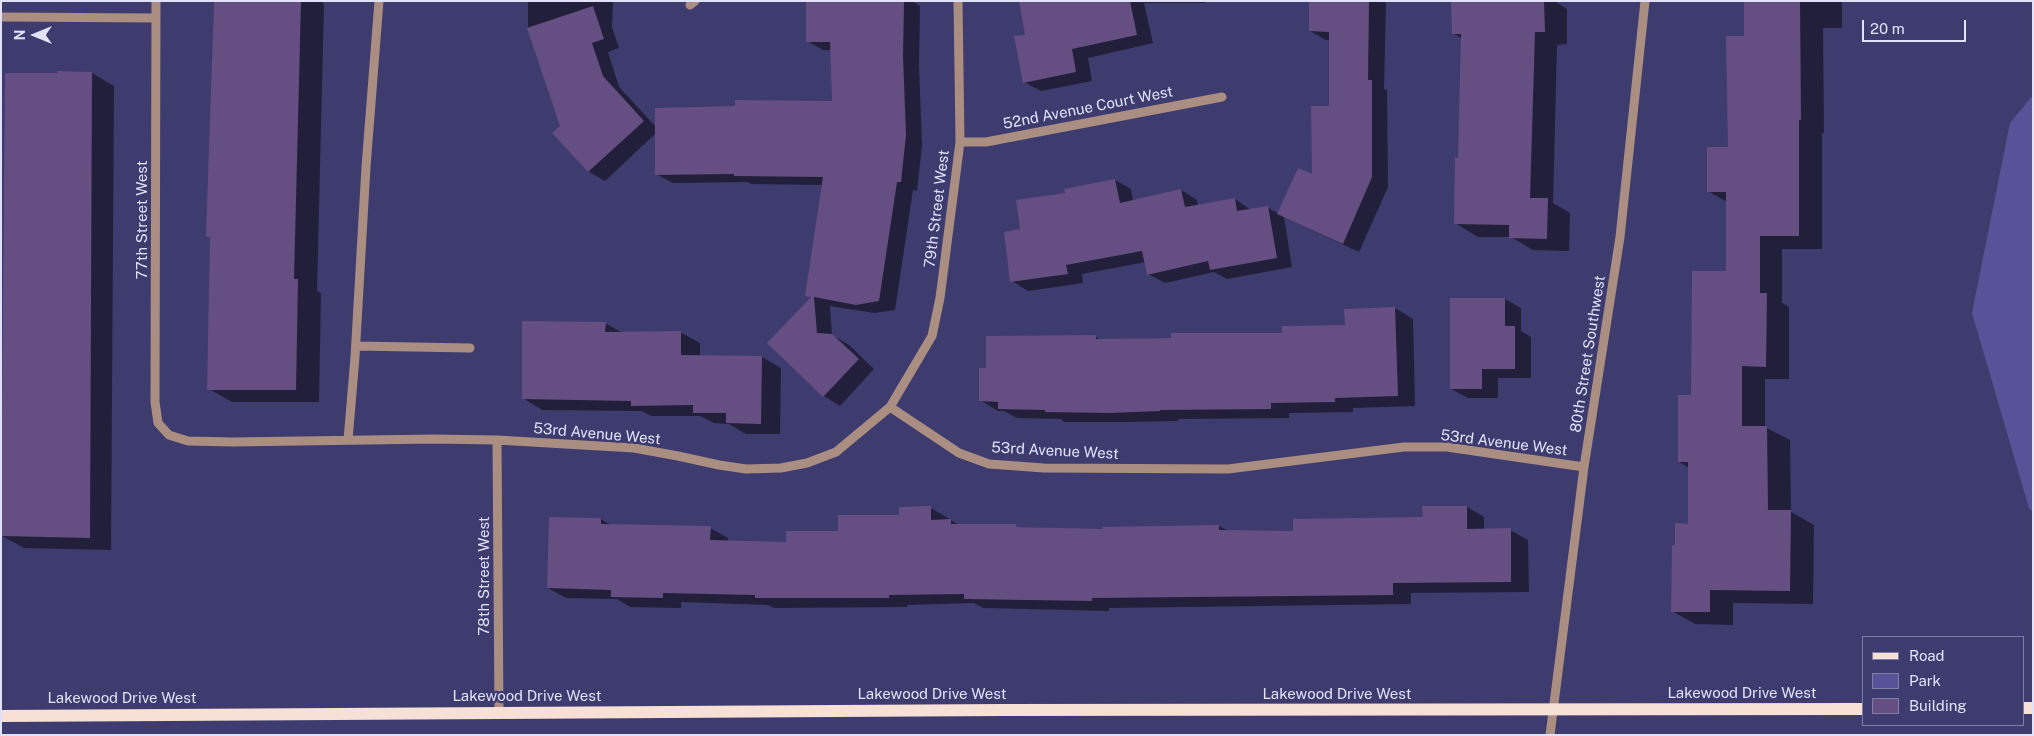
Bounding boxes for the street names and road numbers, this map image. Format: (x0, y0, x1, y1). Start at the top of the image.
street label: 52nd Avenue Court West (1001, 83, 1175, 133)
street label: 79th Street West (921, 149, 953, 269)
street label: 77th Street West (133, 160, 151, 280)
street label: 80th Street Southwest (1567, 274, 1609, 434)
street label: 53rd Avenue West (533, 419, 661, 449)
street label: 53rd Avenue West (1439, 426, 1569, 460)
street label: 53rd Avenue West (991, 439, 1119, 463)
street label: 78th Street West (475, 516, 493, 636)
street label: Lakewood Drive West (1667, 684, 1817, 702)
street label: Lakewood Drive West (857, 685, 1007, 703)
street label: Lakewood Drive West (1262, 685, 1412, 703)
street label: Lakewood Drive West (452, 687, 602, 705)
street label: Lakewood Drive West (47, 689, 197, 707)

